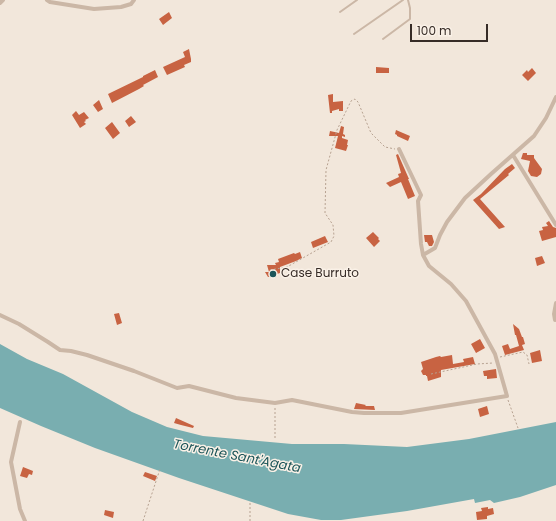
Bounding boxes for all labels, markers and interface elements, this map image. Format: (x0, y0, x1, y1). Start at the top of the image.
scale bar (412, 16, 490, 42)
text: 100 m (417, 22, 451, 39)
place label: Case Burruto (281, 267, 359, 281)
marker: Case Burruto (268, 269, 278, 279)
water label: Torrente Sant'Agata (172, 437, 302, 477)

